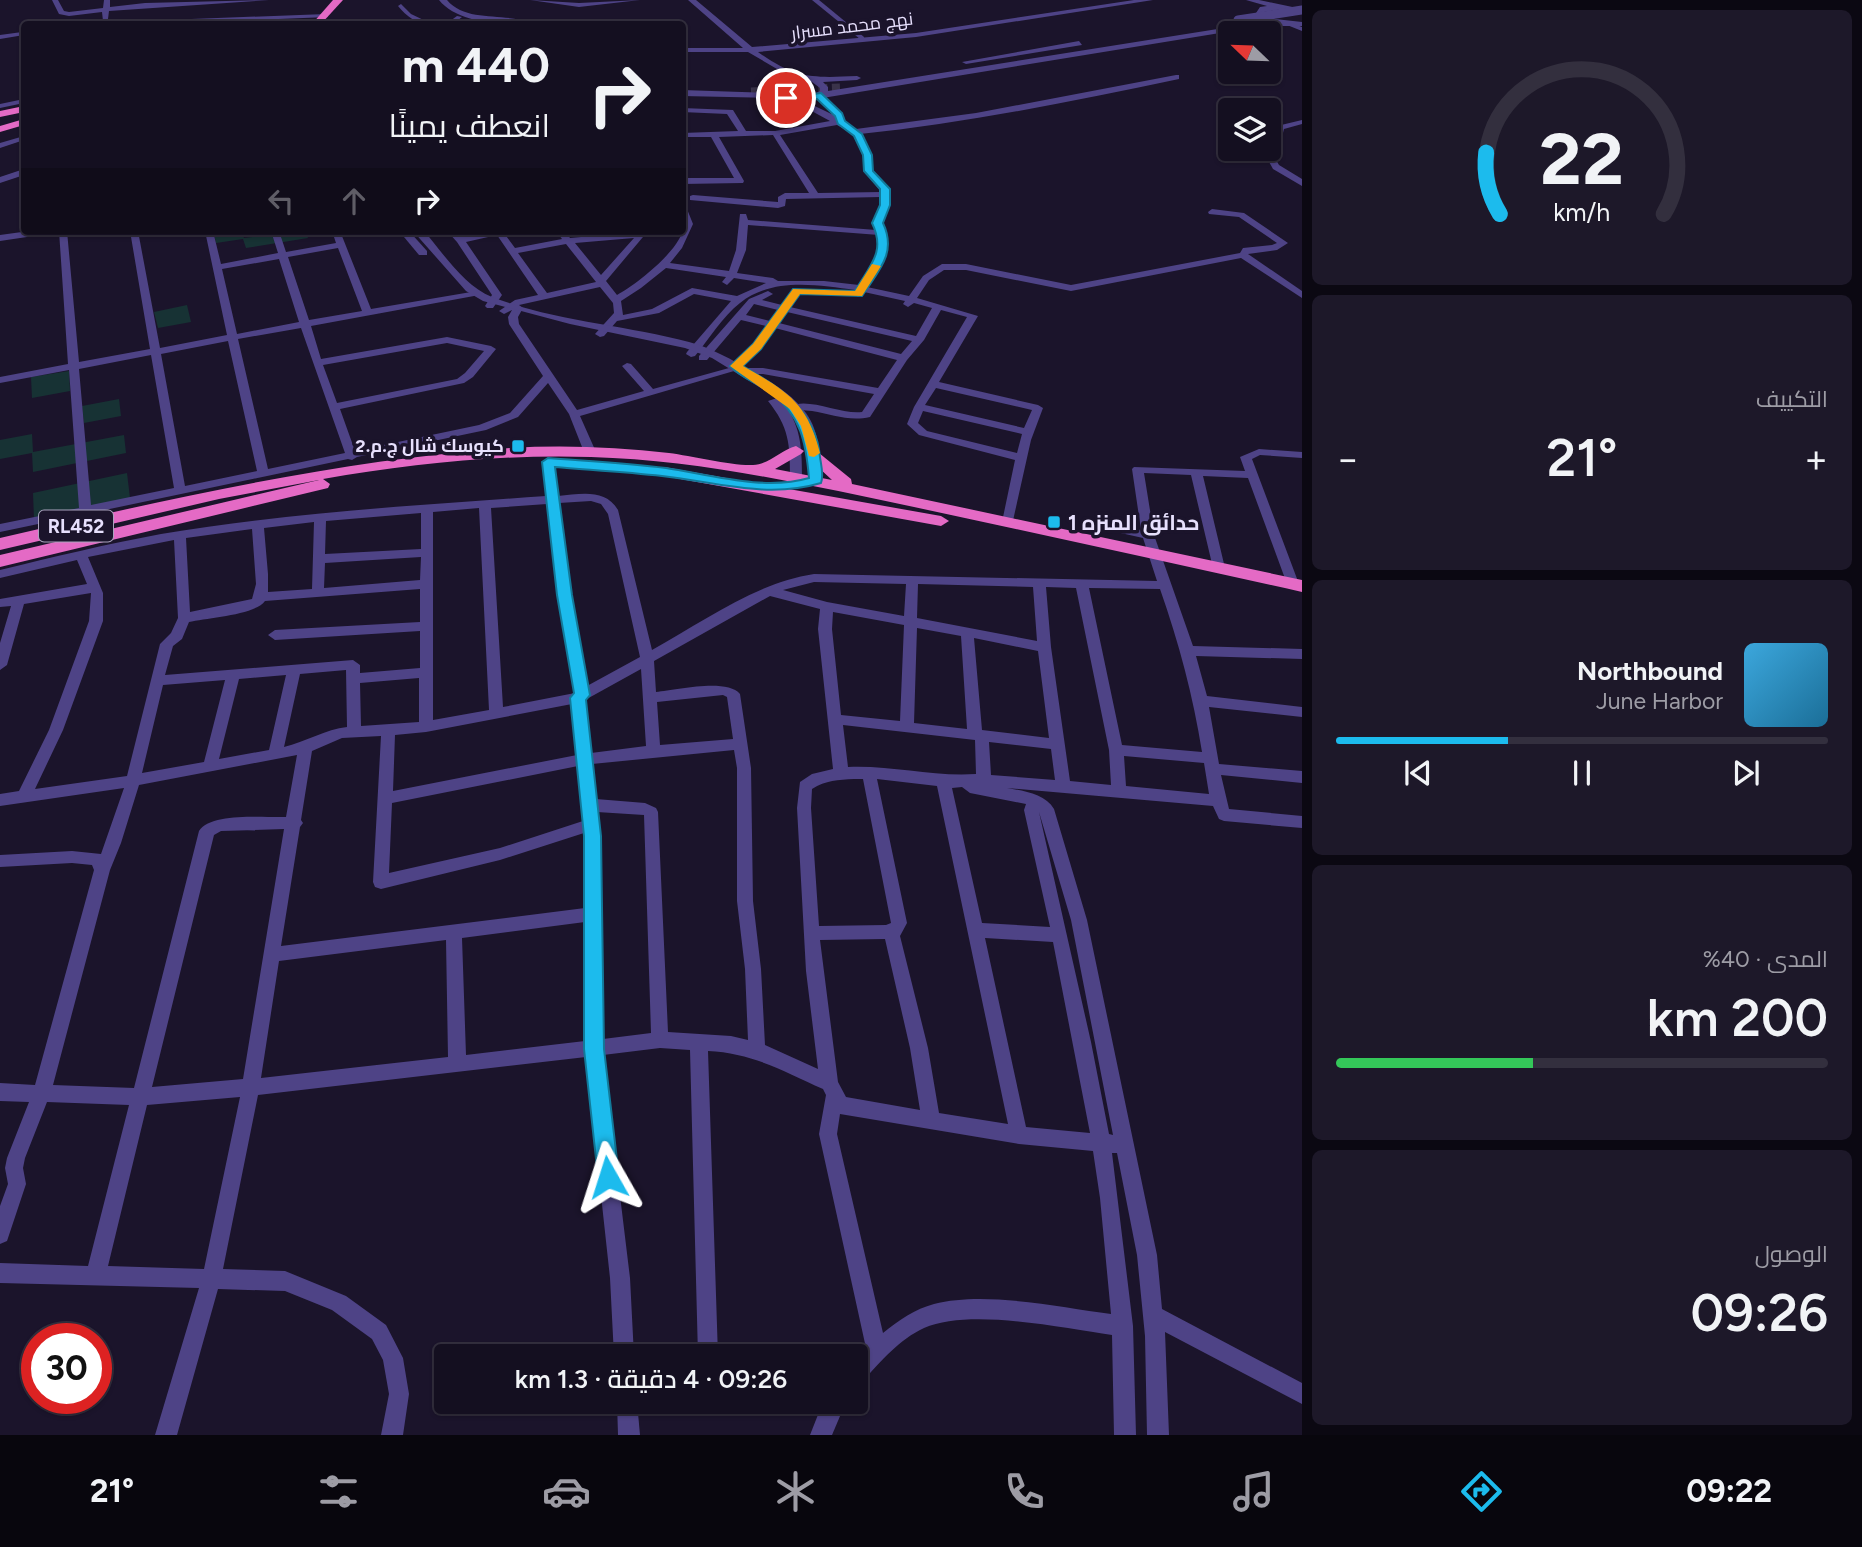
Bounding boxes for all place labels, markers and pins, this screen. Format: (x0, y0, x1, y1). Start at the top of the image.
pin (756, 68, 816, 128)
place label: كيوسك شال ج.م.2 (355, 435, 504, 458)
marker: كيوسك شال ج.م.2 (510, 438, 526, 454)
place label: حدائق المنزه 1 (1068, 510, 1199, 536)
marker: حدائق المنزه 1 (1046, 514, 1062, 530)

